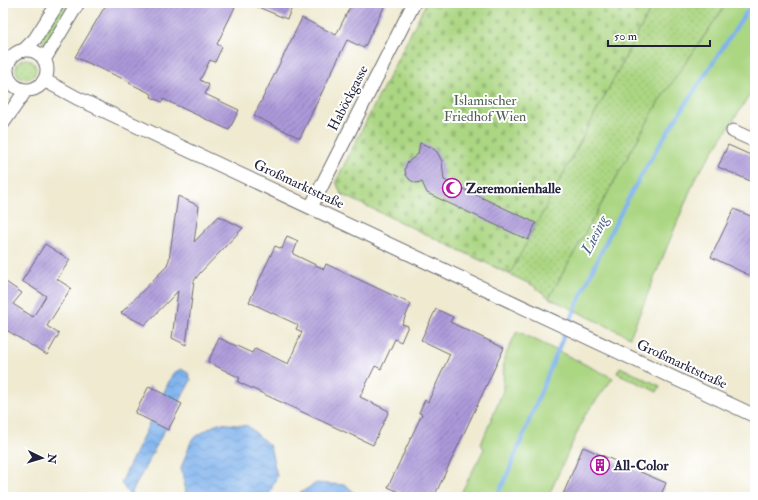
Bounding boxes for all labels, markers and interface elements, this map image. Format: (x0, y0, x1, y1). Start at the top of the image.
scale bar (608, 22, 710, 48)
text: 50 m (614, 29, 638, 44)
street label: Haböckgasse (324, 62, 372, 134)
park label: Islamischer Friedhof Wien (444, 92, 526, 125)
street label: Großmarktstraße (251, 156, 347, 212)
mosque icon: Zeremonienhalle (441, 177, 463, 199)
place label: Zeremonienhalle (466, 180, 561, 197)
water label: Liesing (577, 211, 613, 258)
street label: Großmarktstraße (634, 336, 730, 392)
north arrow (22, 438, 62, 478)
text: N (44, 452, 58, 465)
building icon: All-Color (589, 454, 611, 476)
place label: All-Color (613, 457, 669, 474)

